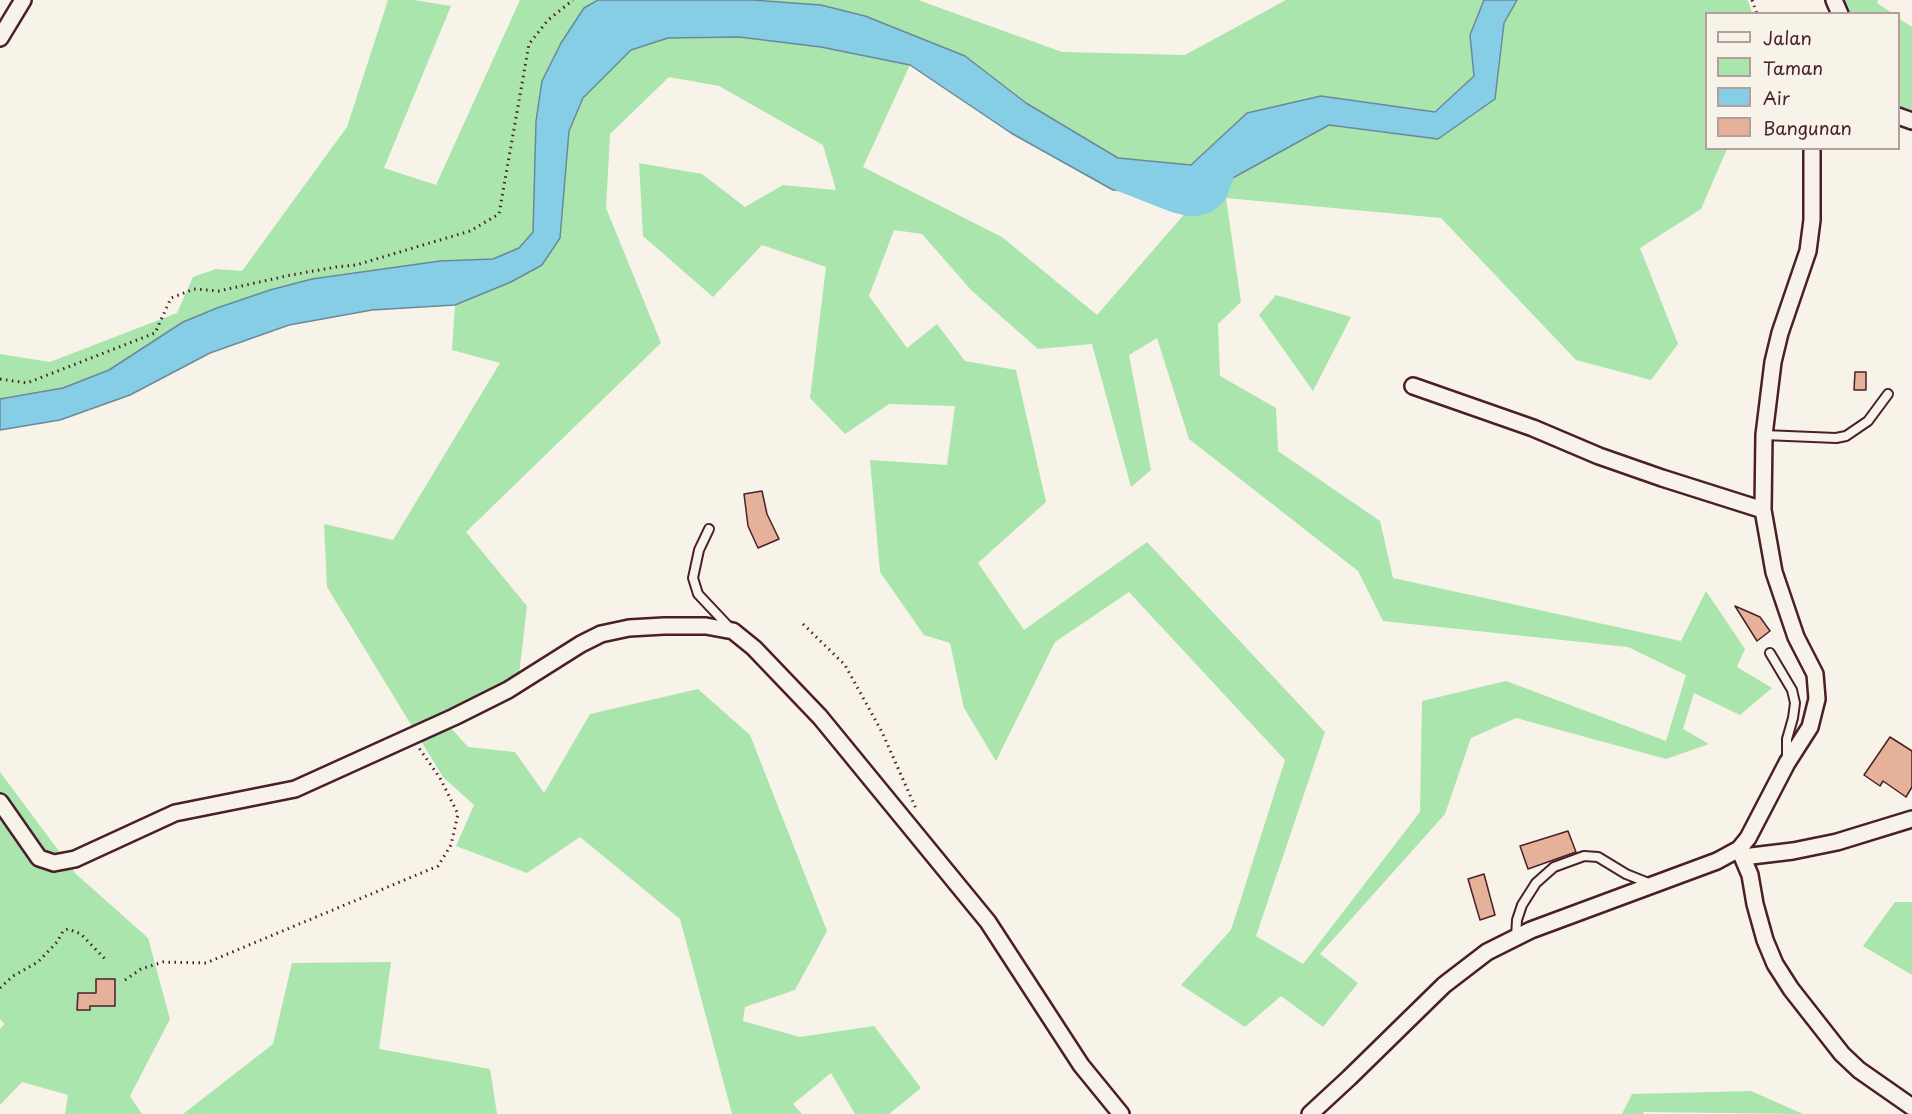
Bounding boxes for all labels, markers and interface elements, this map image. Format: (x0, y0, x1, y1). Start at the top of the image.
legend (1705, 12, 1900, 150)
text: Jalan (1763, 24, 1812, 51)
text: Taman (1763, 54, 1823, 81)
text: Air (1763, 84, 1790, 111)
text: Bangunan (1763, 114, 1852, 141)

